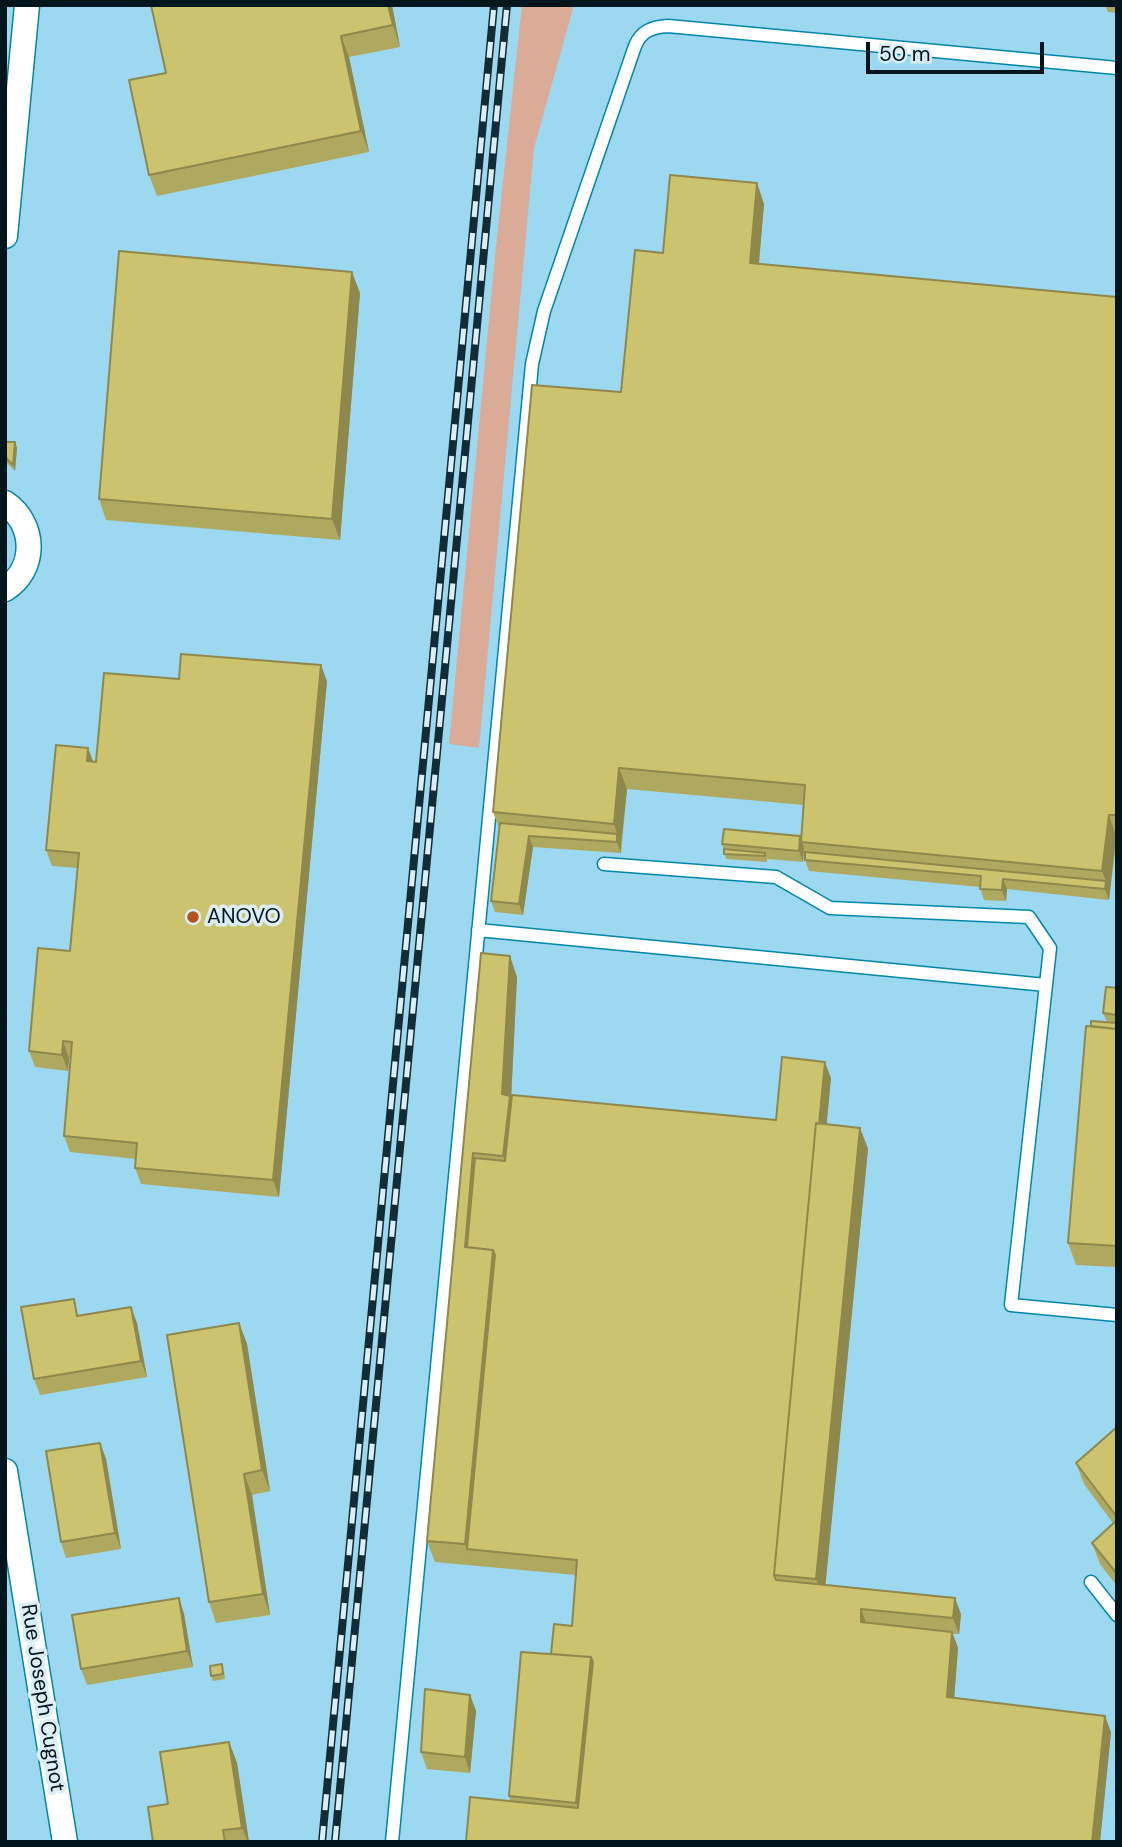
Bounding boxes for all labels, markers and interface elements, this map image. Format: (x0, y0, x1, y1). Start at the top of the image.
scale bar (870, 28, 1048, 72)
text: 50 m (879, 40, 930, 68)
place label: ANOVO (207, 904, 281, 930)
marker: ANOVO (185, 909, 201, 925)
street label: Rue Joseph Cugnot (15, 1602, 69, 1794)

